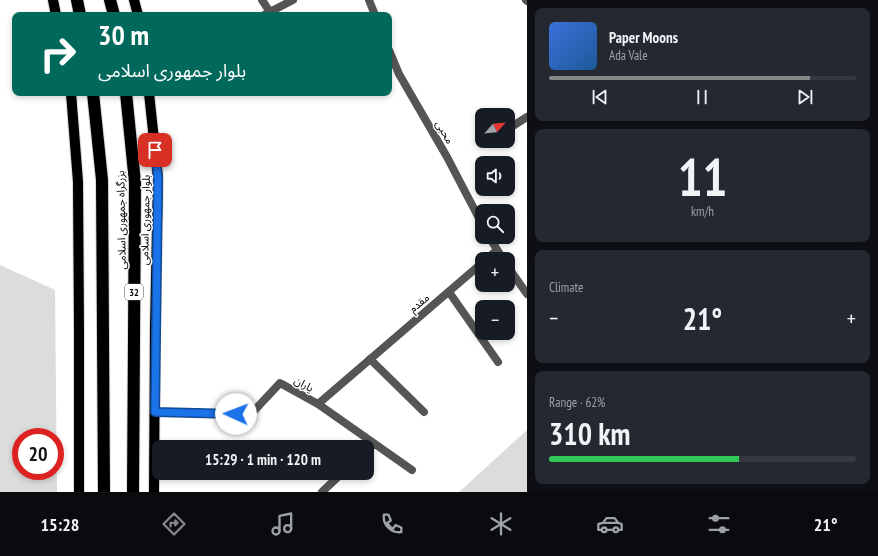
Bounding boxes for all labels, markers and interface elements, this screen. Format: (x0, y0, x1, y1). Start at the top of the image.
text: 30 m (98, 16, 149, 53)
icon: right (32, 28, 84, 80)
text: Paper Moons (609, 28, 678, 47)
text: Ada Vale (609, 47, 648, 64)
text: بلوار جمهوری اسلامی (98, 59, 246, 82)
icon: previous (589, 86, 611, 108)
icon: pause (691, 86, 713, 108)
icon: next (794, 86, 816, 108)
north arrow (475, 108, 515, 148)
map controls (475, 108, 515, 340)
street label: محبی (433, 118, 457, 146)
pin (138, 133, 172, 167)
icon: arrive (144, 139, 166, 161)
text: 11 (678, 143, 727, 210)
button: sound (475, 156, 515, 196)
street label: بزرگراه جمهوری اسلامی (113, 170, 129, 270)
street label: بلوار جمهوری اسلامی (137, 175, 153, 265)
text: km/h (691, 203, 714, 220)
button: search (475, 204, 515, 244)
button: + (475, 252, 515, 292)
text: Climate (549, 279, 583, 296)
road number: 32 (125, 284, 143, 300)
street label: مقدم (406, 290, 433, 316)
text: 21° (683, 299, 722, 338)
button: − (475, 300, 515, 340)
text: − (549, 304, 558, 332)
text: + (847, 304, 856, 332)
street label: یاران (292, 373, 316, 395)
position arrow (215, 393, 257, 435)
text: Range · 62% (549, 394, 605, 411)
text: 310 km (549, 414, 630, 453)
speed limit sign: 20 (12, 428, 64, 480)
text: 15:29 · 1 min · 120 m (205, 450, 321, 469)
icon: directions (160, 510, 188, 538)
icon: music (269, 510, 297, 538)
icon: phone (378, 510, 406, 538)
icon: climate (487, 510, 515, 538)
icon: car (596, 510, 624, 538)
icon: filters (705, 510, 733, 538)
text: 15:28 (40, 513, 79, 536)
text: 21° (814, 513, 838, 536)

